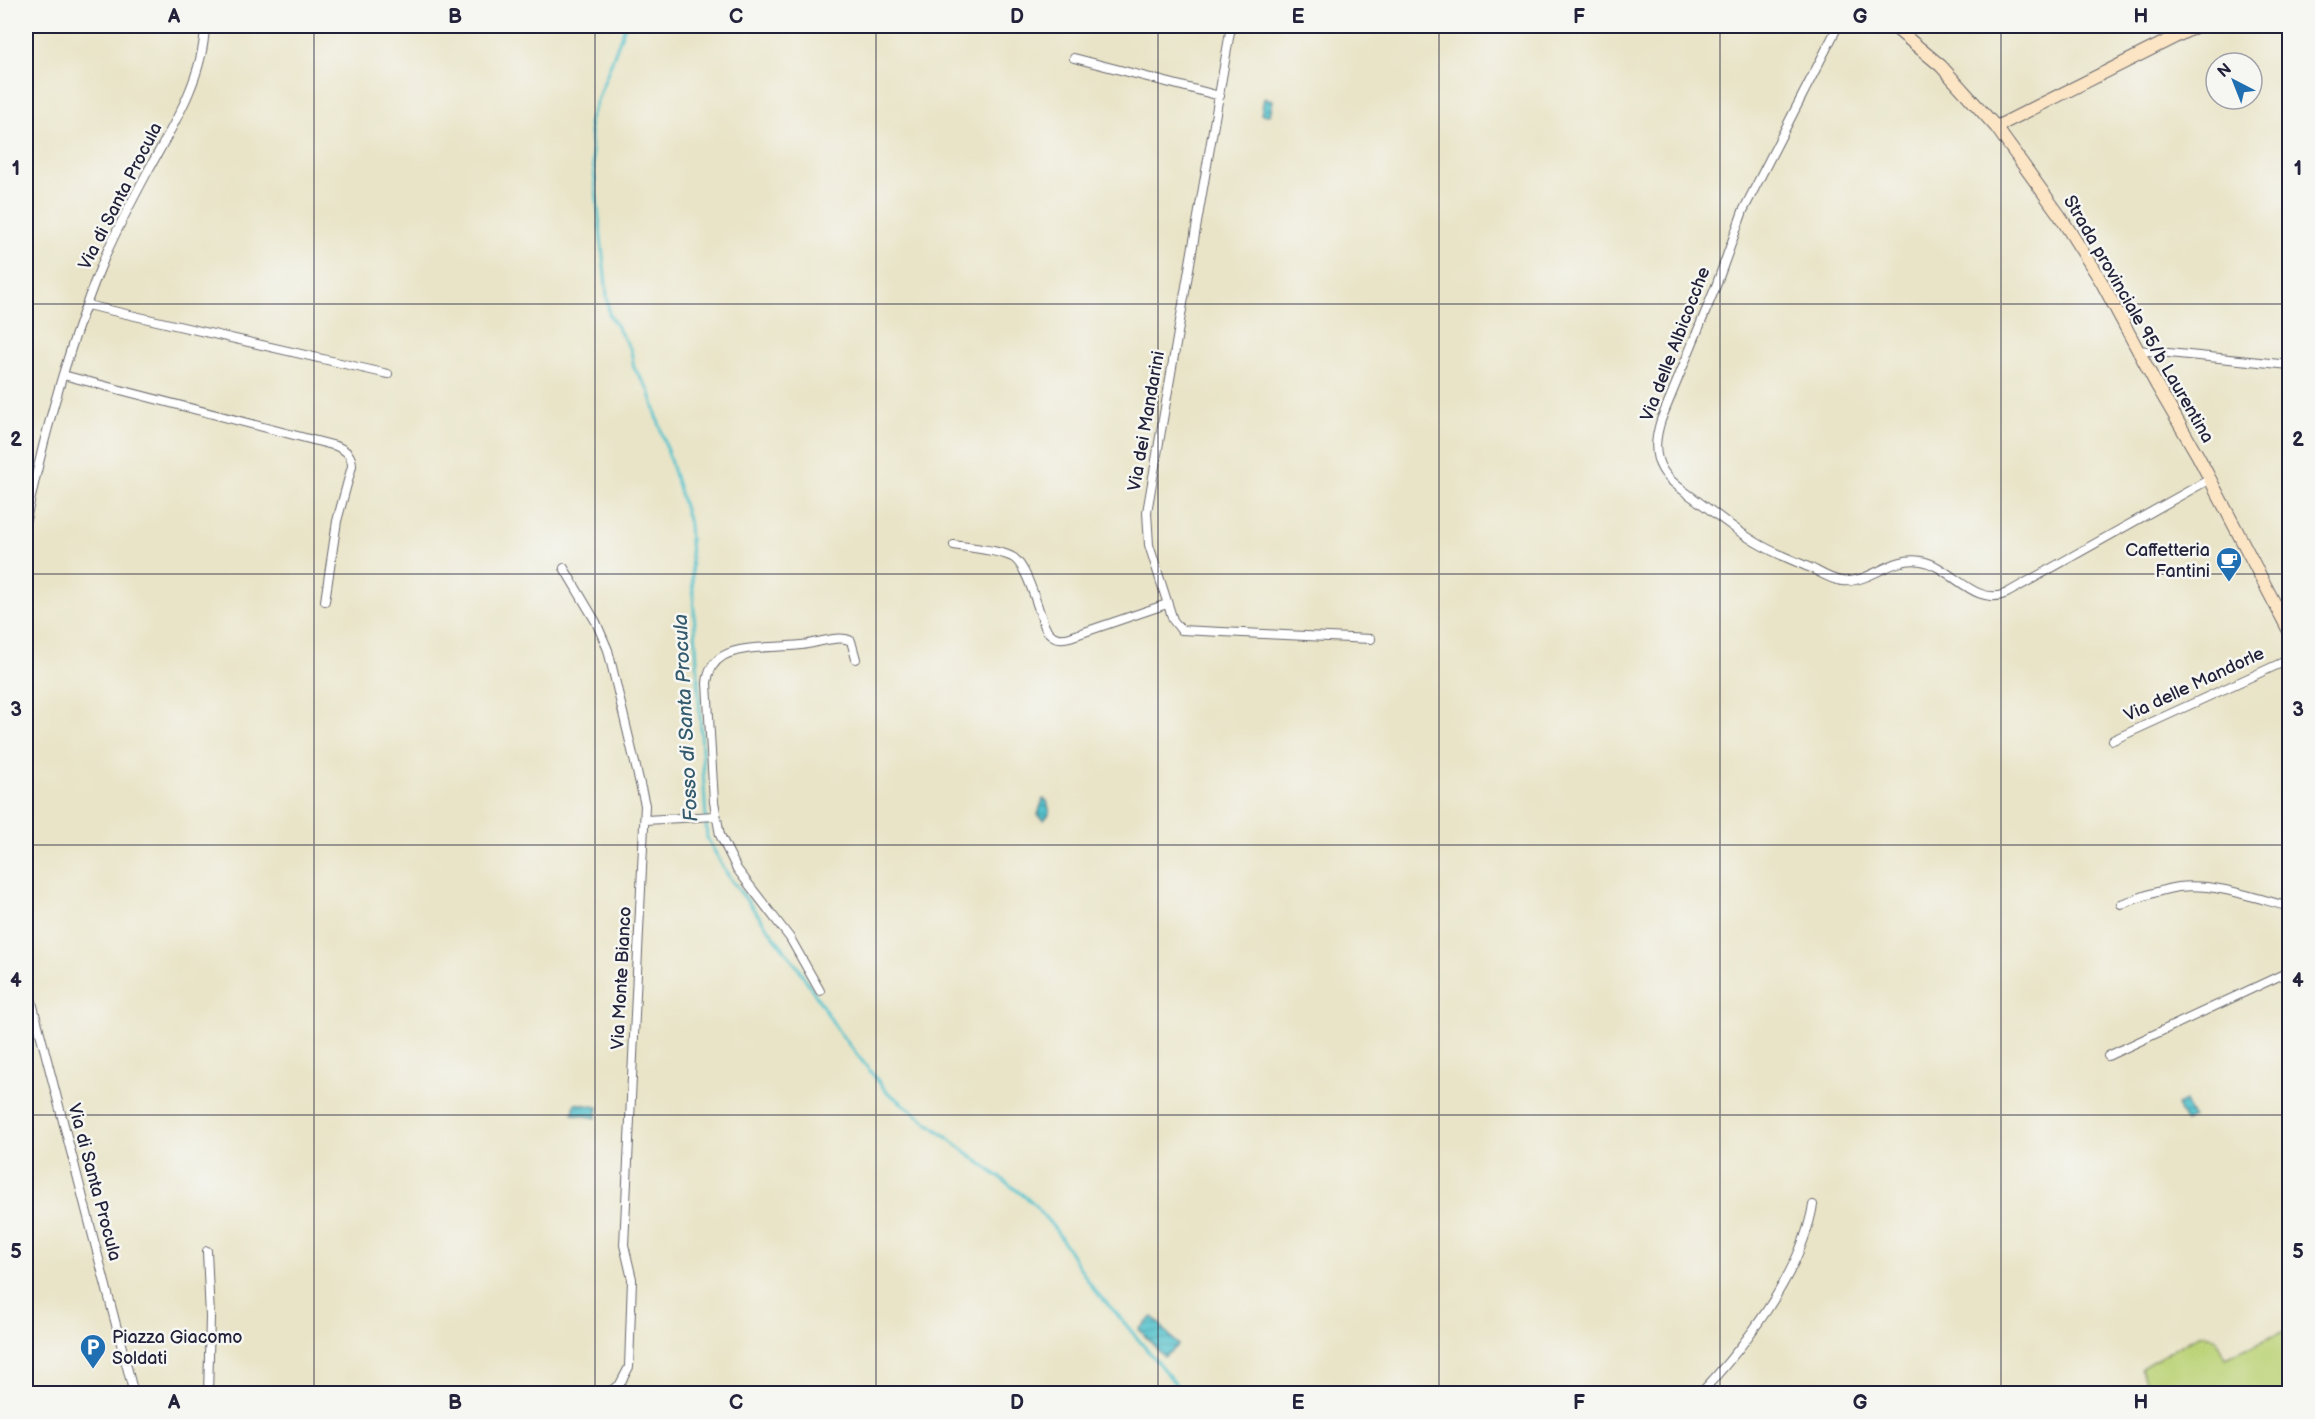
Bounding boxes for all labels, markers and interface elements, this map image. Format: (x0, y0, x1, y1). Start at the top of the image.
text: A (167, 5, 181, 29)
text: B (448, 5, 462, 29)
text: C (729, 5, 743, 29)
text: D (1010, 5, 1024, 29)
text: E (1292, 5, 1305, 29)
text: F (1573, 5, 1585, 29)
text: G (1853, 5, 1868, 29)
text: H (2134, 5, 2148, 29)
north arrow (2204, 51, 2264, 111)
text: N (2214, 60, 2236, 82)
street label: Via di Santa Procula (74, 119, 167, 273)
text: 1 (12, 157, 20, 181)
text: 1 (2294, 157, 2302, 181)
street label: Strada provinciale 95/b Laurentina (2059, 192, 2218, 447)
street label: Via delle Albicocche (1636, 264, 1715, 424)
street label: Via dei Mandarini (1124, 349, 1169, 493)
text: 2 (10, 428, 22, 452)
text: 2 (2292, 428, 2304, 452)
place label: Caffetteria Fantini (2125, 540, 2210, 582)
cafe icon: Caffetteria Fantini (2214, 545, 2244, 583)
water label: Fosso di Santa Procula (669, 613, 703, 823)
street label: Via delle Mandorle (2121, 643, 2268, 726)
text: 3 (10, 698, 22, 722)
text: 3 (2292, 698, 2304, 722)
street label: Via Monte Bianco (607, 906, 636, 1050)
text: 4 (10, 969, 22, 993)
text: 4 (2292, 969, 2304, 993)
street label: Via di Santa Procula (63, 1101, 126, 1263)
text: 5 (10, 1240, 22, 1264)
text: 5 (2292, 1240, 2304, 1264)
place label: Piazza Giacomo Soldati (112, 1327, 243, 1369)
parking icon: Piazza Giacomo Soldati (78, 1332, 108, 1370)
text: A (167, 1391, 181, 1415)
text: B (448, 1391, 462, 1415)
text: C (729, 1391, 743, 1415)
text: D (1010, 1391, 1024, 1415)
text: E (1292, 1391, 1305, 1415)
text: F (1573, 1391, 1585, 1415)
text: G (1853, 1391, 1868, 1415)
text: H (2134, 1391, 2148, 1415)

